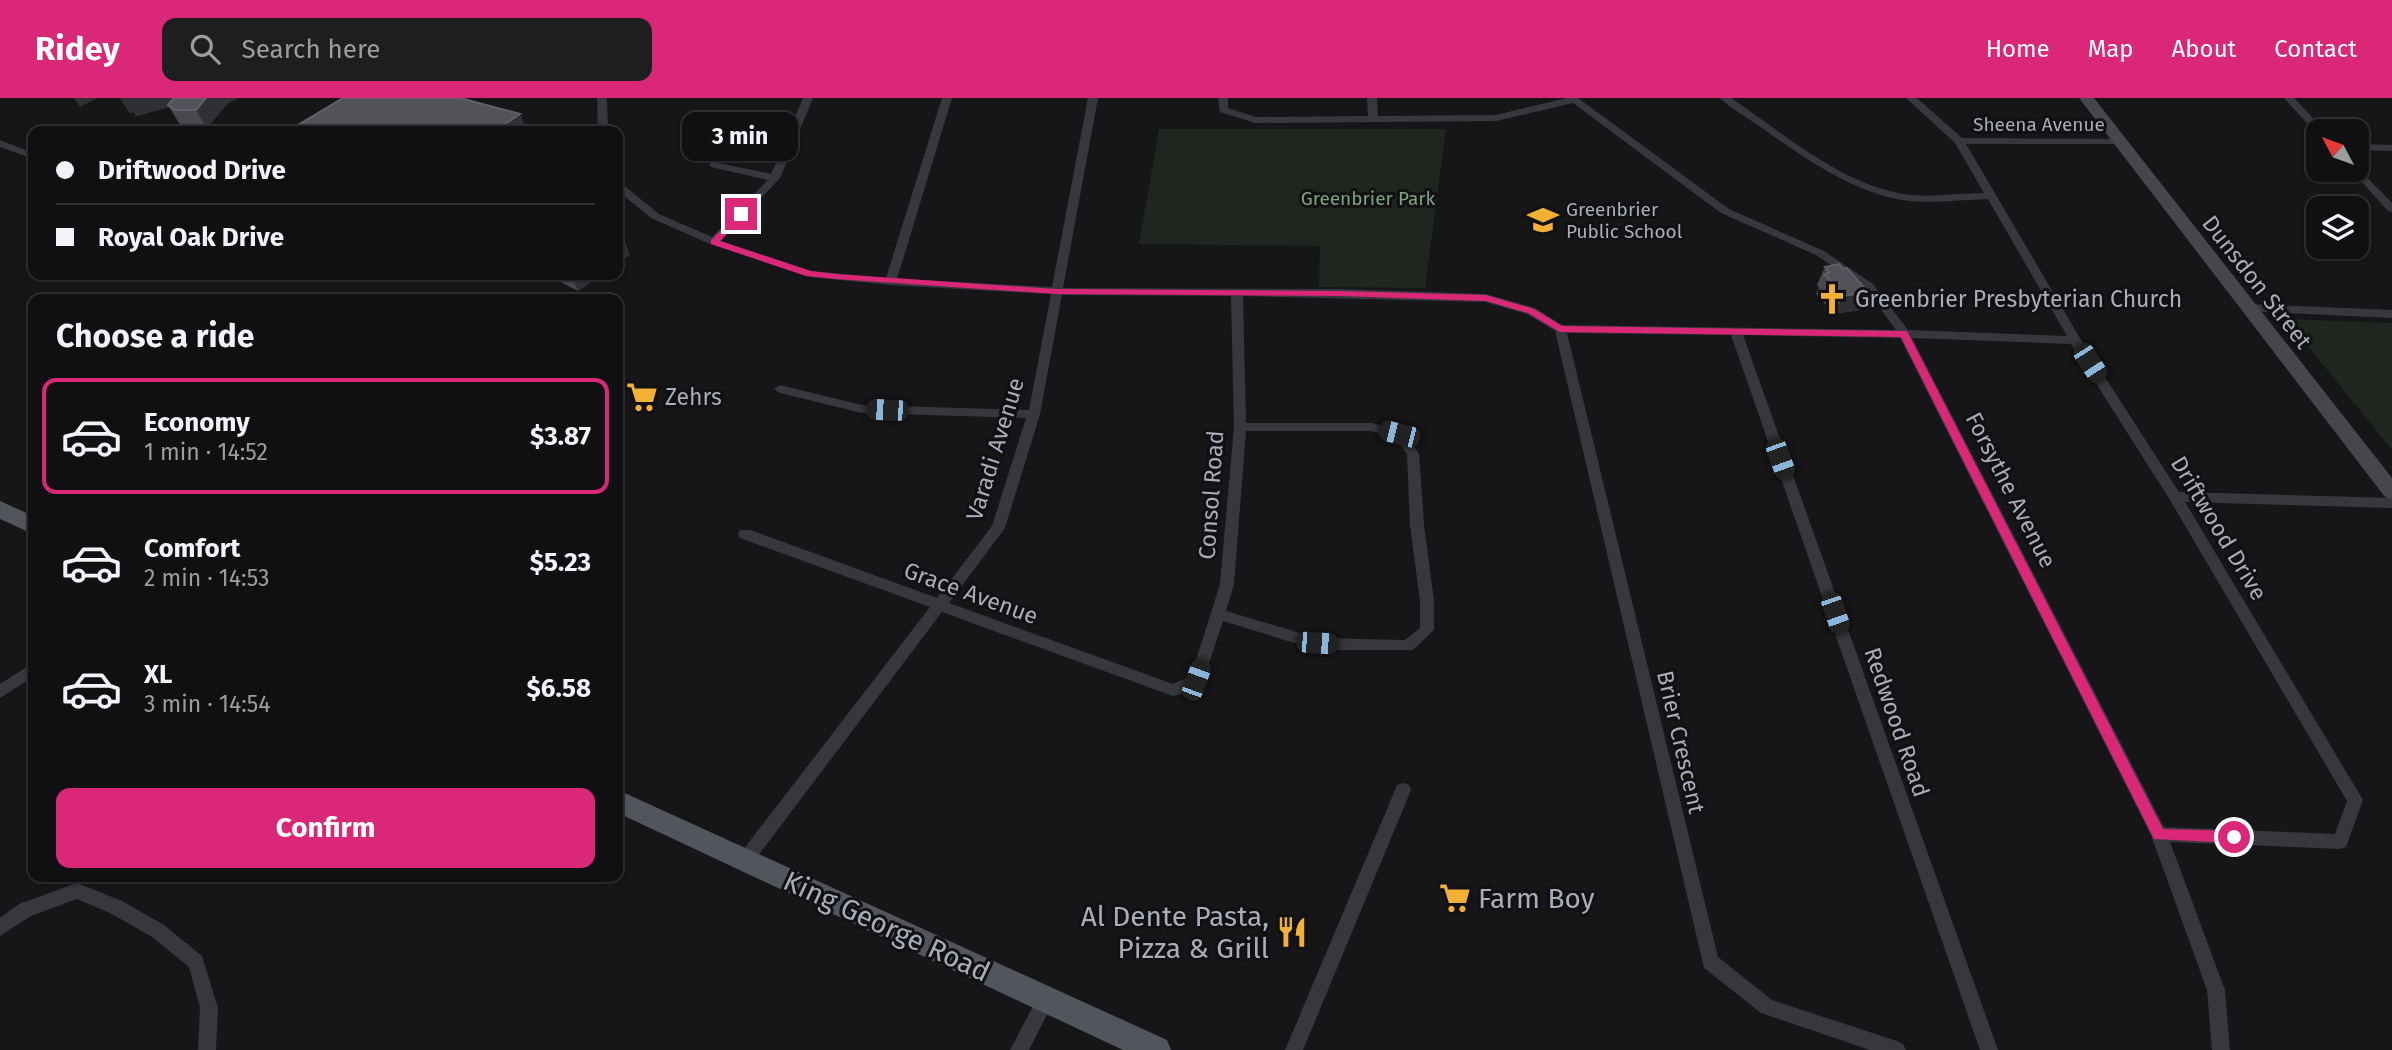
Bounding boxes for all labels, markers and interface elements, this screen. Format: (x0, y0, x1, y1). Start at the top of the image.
search box (162, 18, 652, 81)
text: Ridey (35, 29, 120, 69)
icon: search (186, 30, 224, 68)
text: Search here (242, 34, 380, 65)
text: Home (1986, 35, 2050, 63)
text: Map (2088, 35, 2134, 63)
text: About (2172, 35, 2236, 63)
text: Contact (2274, 35, 2357, 63)
callout: 3 min (683, 113, 799, 162)
street label: Sheena Avenue (1973, 113, 2105, 136)
north arrow (2306, 119, 2370, 182)
map controls (2306, 119, 2369, 259)
text: 3 min (712, 122, 768, 150)
text: Driftwood Drive (98, 155, 286, 186)
park label: Greenbrier Park (1301, 187, 1436, 210)
button: layers (2306, 196, 2369, 259)
route end (725, 198, 757, 230)
place label: Greenbrier Public School (1566, 198, 1683, 243)
school or university icon: Greenbrier Public School (1526, 203, 1560, 237)
street label: Dunsdon Street (2196, 210, 2318, 355)
text: Royal Oak Drive (98, 222, 284, 253)
church icon: Greenbrier Presbyterian Church (1815, 282, 1849, 316)
place label: Greenbrier Presbyterian Church (1855, 285, 2182, 313)
text: Choose a ride (56, 317, 254, 355)
car (2070, 340, 2111, 386)
street label: Varadi Avenue (960, 374, 1030, 524)
supermarket icon: Zehrs (625, 380, 659, 414)
place label: Zehrs (665, 383, 722, 411)
car (866, 399, 909, 421)
icon: car (60, 405, 123, 468)
text: Economy (144, 407, 250, 438)
street label: Forsythe Avenue (1960, 408, 2062, 572)
car (1377, 419, 1422, 449)
text: $3.87 (530, 421, 591, 452)
street label: Consol Road (1193, 429, 1229, 561)
car (1763, 436, 1798, 482)
text: 1 min · 14:52 (144, 438, 268, 466)
street label: Driftwood Drive (2165, 451, 2273, 605)
icon: car (60, 531, 123, 594)
text: Comfort (144, 533, 240, 564)
text: $5.23 (530, 547, 591, 578)
street label: Grace Avenue (900, 556, 1042, 630)
text: 2 min · 14:53 (144, 564, 270, 592)
car (1819, 590, 1852, 636)
car (1296, 631, 1339, 655)
street label: Redwood Road (1858, 644, 1936, 800)
icon: car (60, 657, 123, 720)
car (1179, 657, 1214, 703)
text: XL (144, 659, 172, 690)
street label: Brier Crescent (1651, 668, 1711, 817)
text: $6.58 (527, 673, 591, 704)
text: 3 min · 14:54 (144, 690, 271, 718)
button: Confirm (56, 788, 595, 868)
route start (2218, 821, 2250, 853)
street label: King George Road (778, 864, 995, 989)
supermarket icon: Farm Boy (1438, 881, 1472, 915)
place label: Farm Boy (1478, 882, 1595, 915)
place label: Al Dente Pasta, Pizza & Grill (1081, 900, 1269, 965)
restaurant icon: Al Dente Pasta, Pizza & Grill (1275, 915, 1309, 949)

